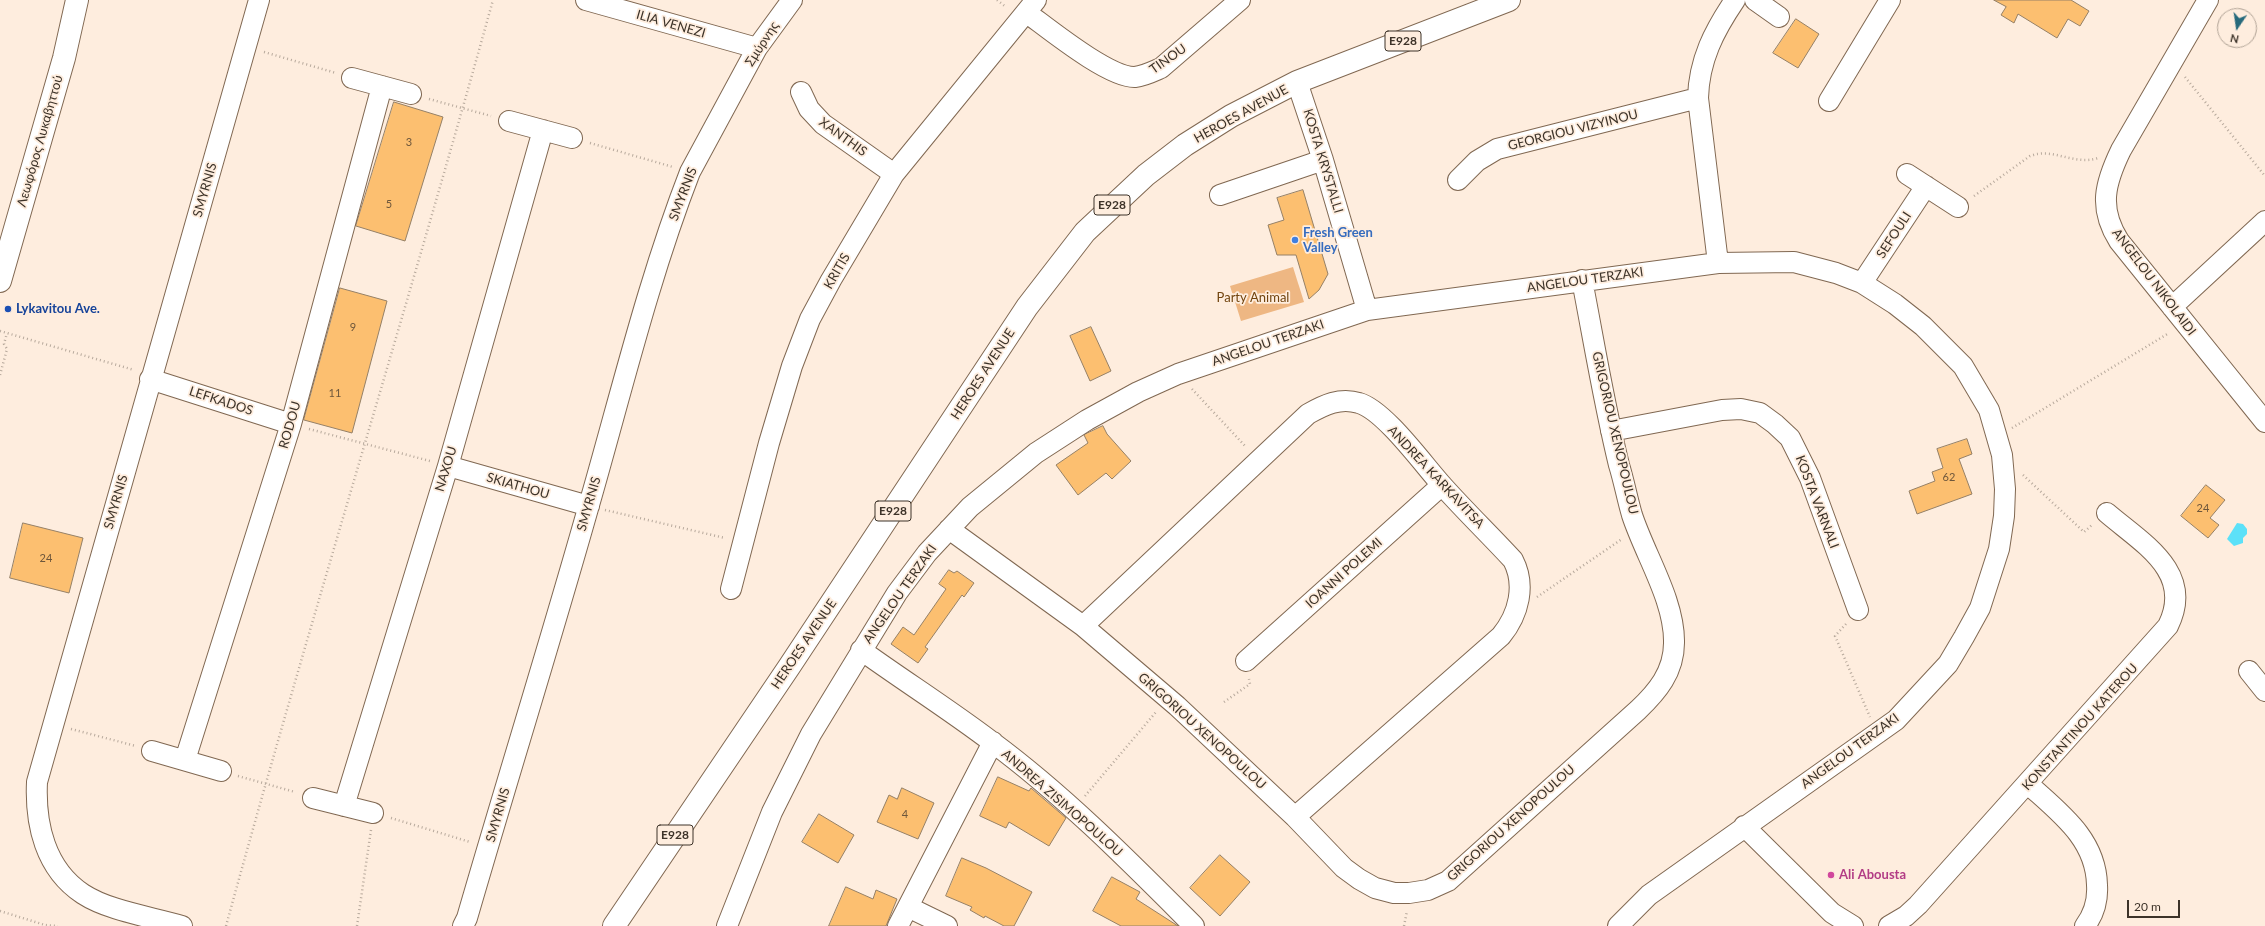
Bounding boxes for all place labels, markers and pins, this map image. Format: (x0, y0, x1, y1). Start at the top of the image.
place label: Fresh Green Valley (1303, 225, 1373, 256)
marker: Fresh Green Valley (1290, 235, 1300, 245)
place label: Lykavitou Ave. (16, 301, 100, 317)
marker: Lykavitou Ave. (3, 304, 13, 314)
place label: Ali Abousta (1839, 867, 1906, 883)
marker: Ali Abousta (1826, 870, 1836, 880)

